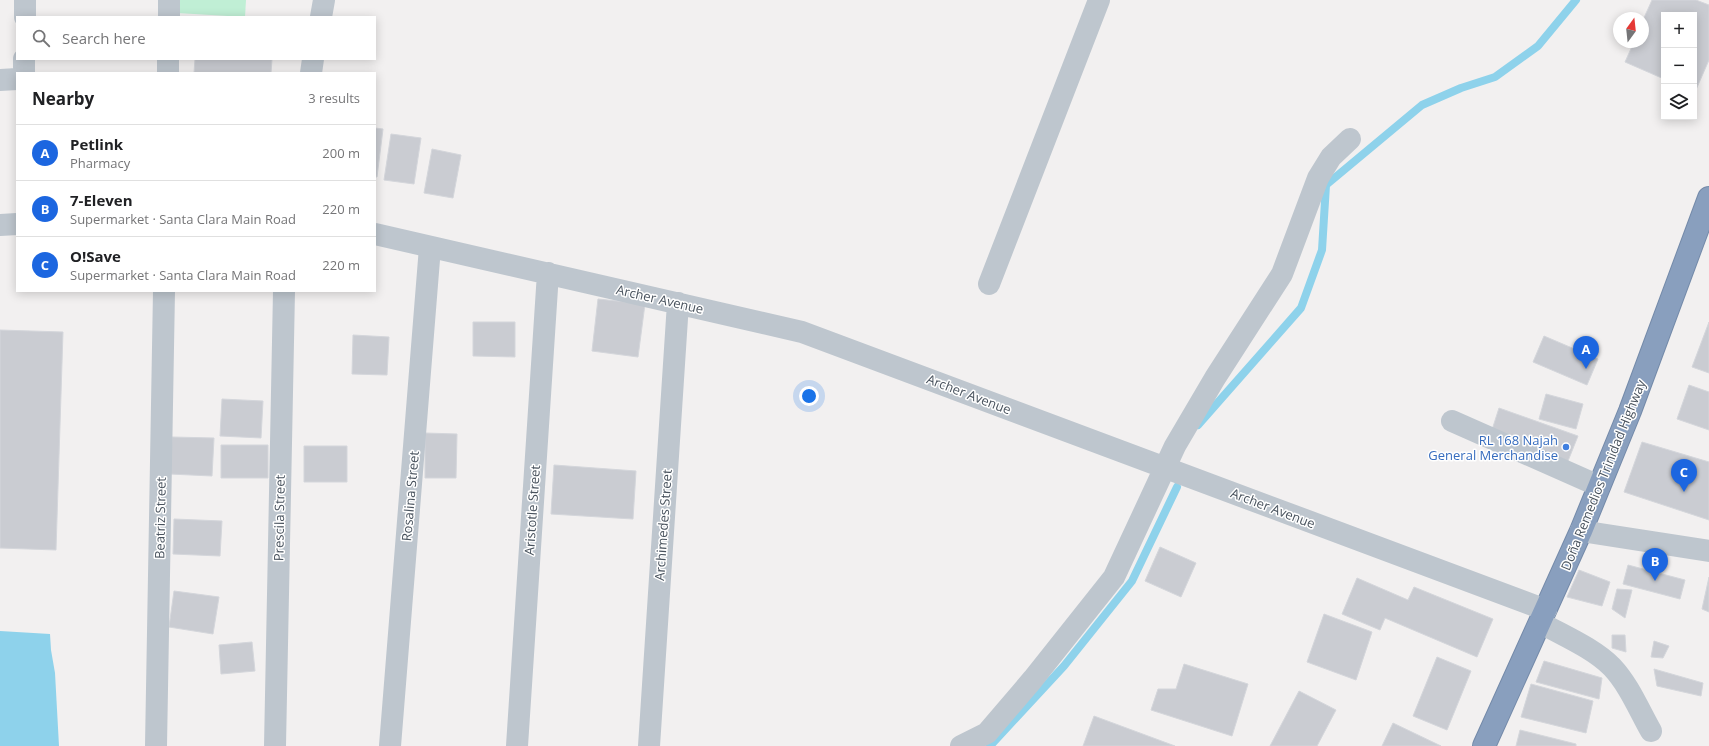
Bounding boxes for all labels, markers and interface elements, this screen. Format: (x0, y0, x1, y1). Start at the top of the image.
north arrow (1613, 12, 1649, 48)
map controls (1661, 12, 1697, 120)
button: + (1661, 12, 1697, 48)
search box (16, 16, 376, 60)
icon: search (30, 27, 52, 49)
text: Search here (62, 28, 146, 48)
button: − (1661, 48, 1697, 84)
button: layers (1661, 84, 1697, 120)
text: Nearby (32, 87, 94, 110)
text: 3 results (308, 89, 360, 107)
text: Petlink (70, 134, 123, 154)
text: A (41, 144, 49, 162)
text: 200 m (322, 144, 360, 162)
text: Pharmacy (70, 154, 130, 172)
text: 7-Eleven (70, 190, 133, 210)
text: B (41, 200, 49, 218)
text: 220 m (322, 200, 360, 218)
text: Supermarket · Santa Clara Main Road (70, 210, 296, 228)
text: O!Save (70, 246, 121, 266)
text: C (41, 256, 49, 274)
text: 220 m (322, 256, 360, 274)
text: Supermarket · Santa Clara Main Road (70, 266, 296, 284)
street label: Archer Avenue (615, 280, 705, 318)
pin: A (1573, 336, 1599, 369)
street label: Archer Avenue (924, 370, 1014, 418)
street label: Doña Remedios Trinidad Highway (1556, 376, 1650, 573)
your location (799, 386, 819, 406)
place label: RL 168 Najah General Merchandise (1428, 431, 1558, 464)
marker: RL 168 Najah General Merchandise (1561, 442, 1571, 452)
street label: Rosalina Street (397, 450, 423, 542)
pin: C (1671, 459, 1697, 492)
street label: Aristotle Street (520, 464, 544, 556)
street label: Archimedes Street (650, 468, 676, 581)
street label: Prescila Street (269, 474, 289, 561)
street label: Beatriz Street (150, 477, 170, 559)
street label: Archer Avenue (1228, 484, 1318, 532)
pin: B (1642, 548, 1668, 581)

